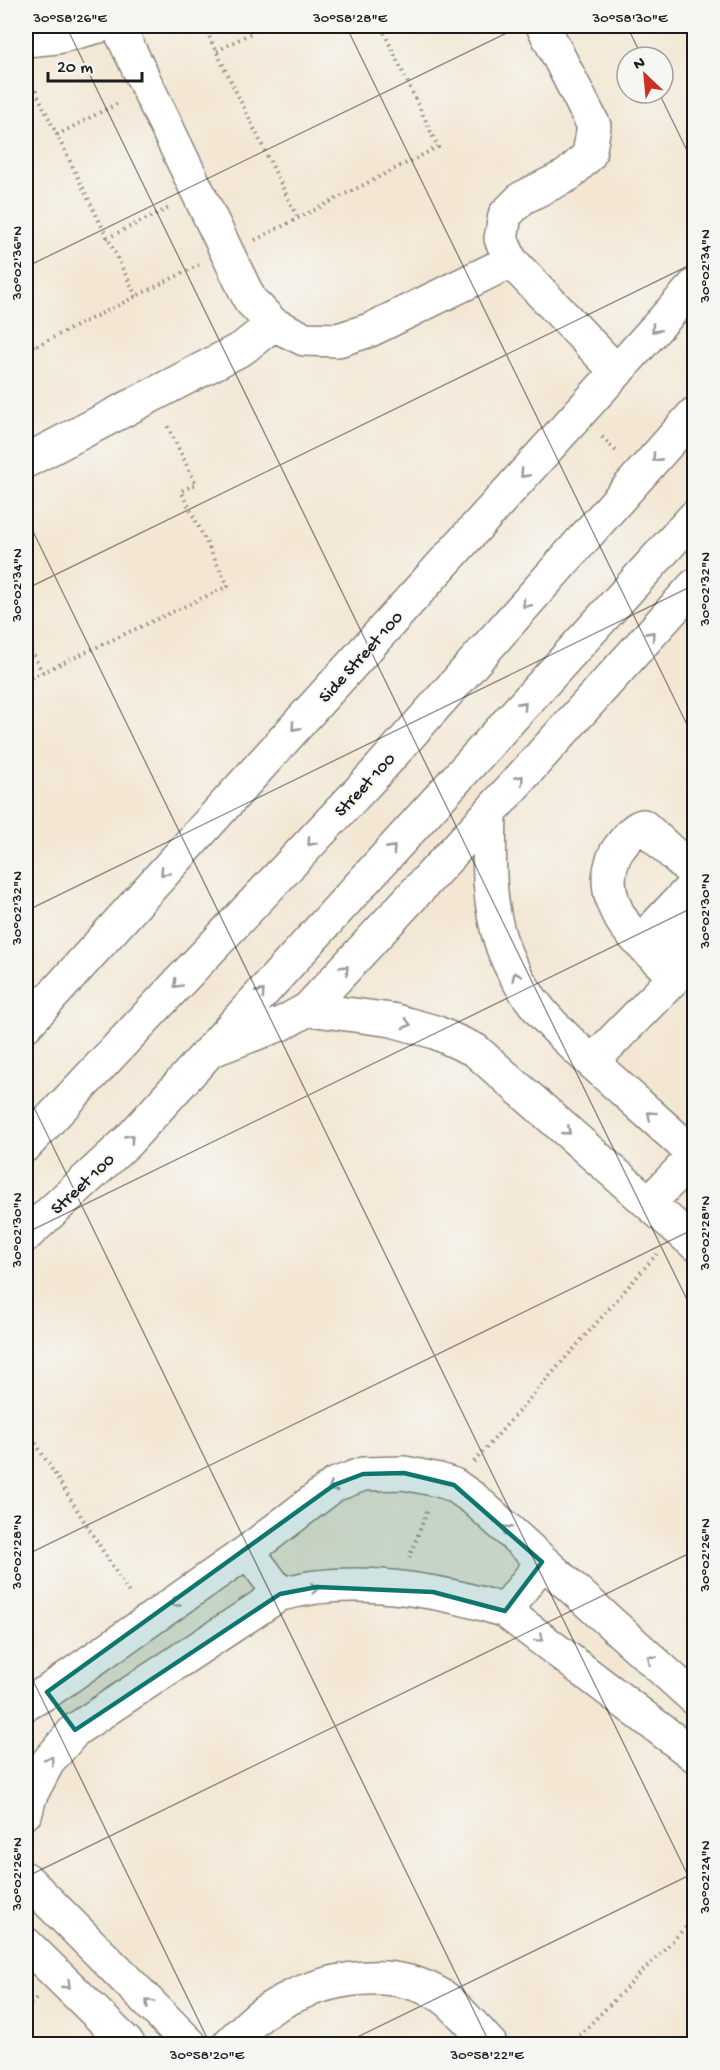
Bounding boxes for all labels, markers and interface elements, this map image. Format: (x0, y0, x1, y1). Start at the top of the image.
text: 30°58'26"E (32, 10, 107, 28)
text: 30°58'28"E (312, 10, 388, 28)
text: 30°58'30"E (592, 10, 668, 28)
scale bar (48, 45, 142, 83)
north arrow (615, 45, 675, 105)
text: N (631, 54, 649, 75)
text: 20 m (57, 58, 93, 79)
text: 30°02'36"N (9, 226, 27, 301)
text: 30°02'34"N (697, 229, 715, 304)
one-way arrow (651, 322, 662, 333)
one-way arrow (652, 451, 663, 462)
one-way arrow (520, 467, 531, 478)
text: 30°02'34"N (9, 548, 27, 623)
text: 30°02'32"N (697, 552, 715, 627)
one-way arrow (522, 597, 533, 608)
street label: Side Street 100 (315, 607, 409, 708)
one-way arrow (644, 631, 655, 641)
one-way arrow (516, 701, 527, 712)
one-way arrow (291, 721, 302, 731)
street label: Street 100 (331, 749, 401, 822)
one-way arrow (513, 775, 524, 786)
one-way arrow (307, 834, 318, 845)
one-way arrow (385, 845, 396, 856)
one-way arrow (160, 865, 171, 876)
text: 30°02'32"N (9, 871, 27, 946)
text: 30°02'30"N (697, 873, 715, 950)
one-way arrow (338, 965, 349, 976)
one-way arrow (512, 972, 524, 983)
one-way arrow (173, 977, 184, 988)
one-way arrow (254, 989, 265, 1000)
one-way arrow (401, 1017, 412, 1029)
one-way arrow (647, 1111, 658, 1122)
one-way arrow (560, 1124, 571, 1135)
one-way arrow (123, 1134, 134, 1144)
street label: Street 100 (47, 1150, 120, 1220)
text: 30°02'30"N (9, 1192, 27, 1269)
text: 30°02'28"N (697, 1196, 715, 1271)
one-way arrow (328, 1480, 338, 1492)
text: 30°02'28"N (9, 1515, 27, 1590)
text: 30°02'26"N (697, 1518, 715, 1593)
one-way arrow (502, 1525, 513, 1536)
one-way arrow (311, 1582, 320, 1594)
one-way arrow (170, 1596, 181, 1607)
one-way arrow (534, 1630, 545, 1641)
one-way arrow (647, 1655, 658, 1666)
one-way arrow (43, 1756, 54, 1767)
text: 30°02'26"N (9, 1837, 27, 1912)
text: 30°02'24"N (697, 1840, 715, 1915)
one-way arrow (61, 1978, 71, 1989)
one-way arrow (145, 1999, 155, 2010)
text: 30°58'20"E (169, 2047, 245, 2065)
text: 30°58'22"E (449, 2047, 524, 2065)

